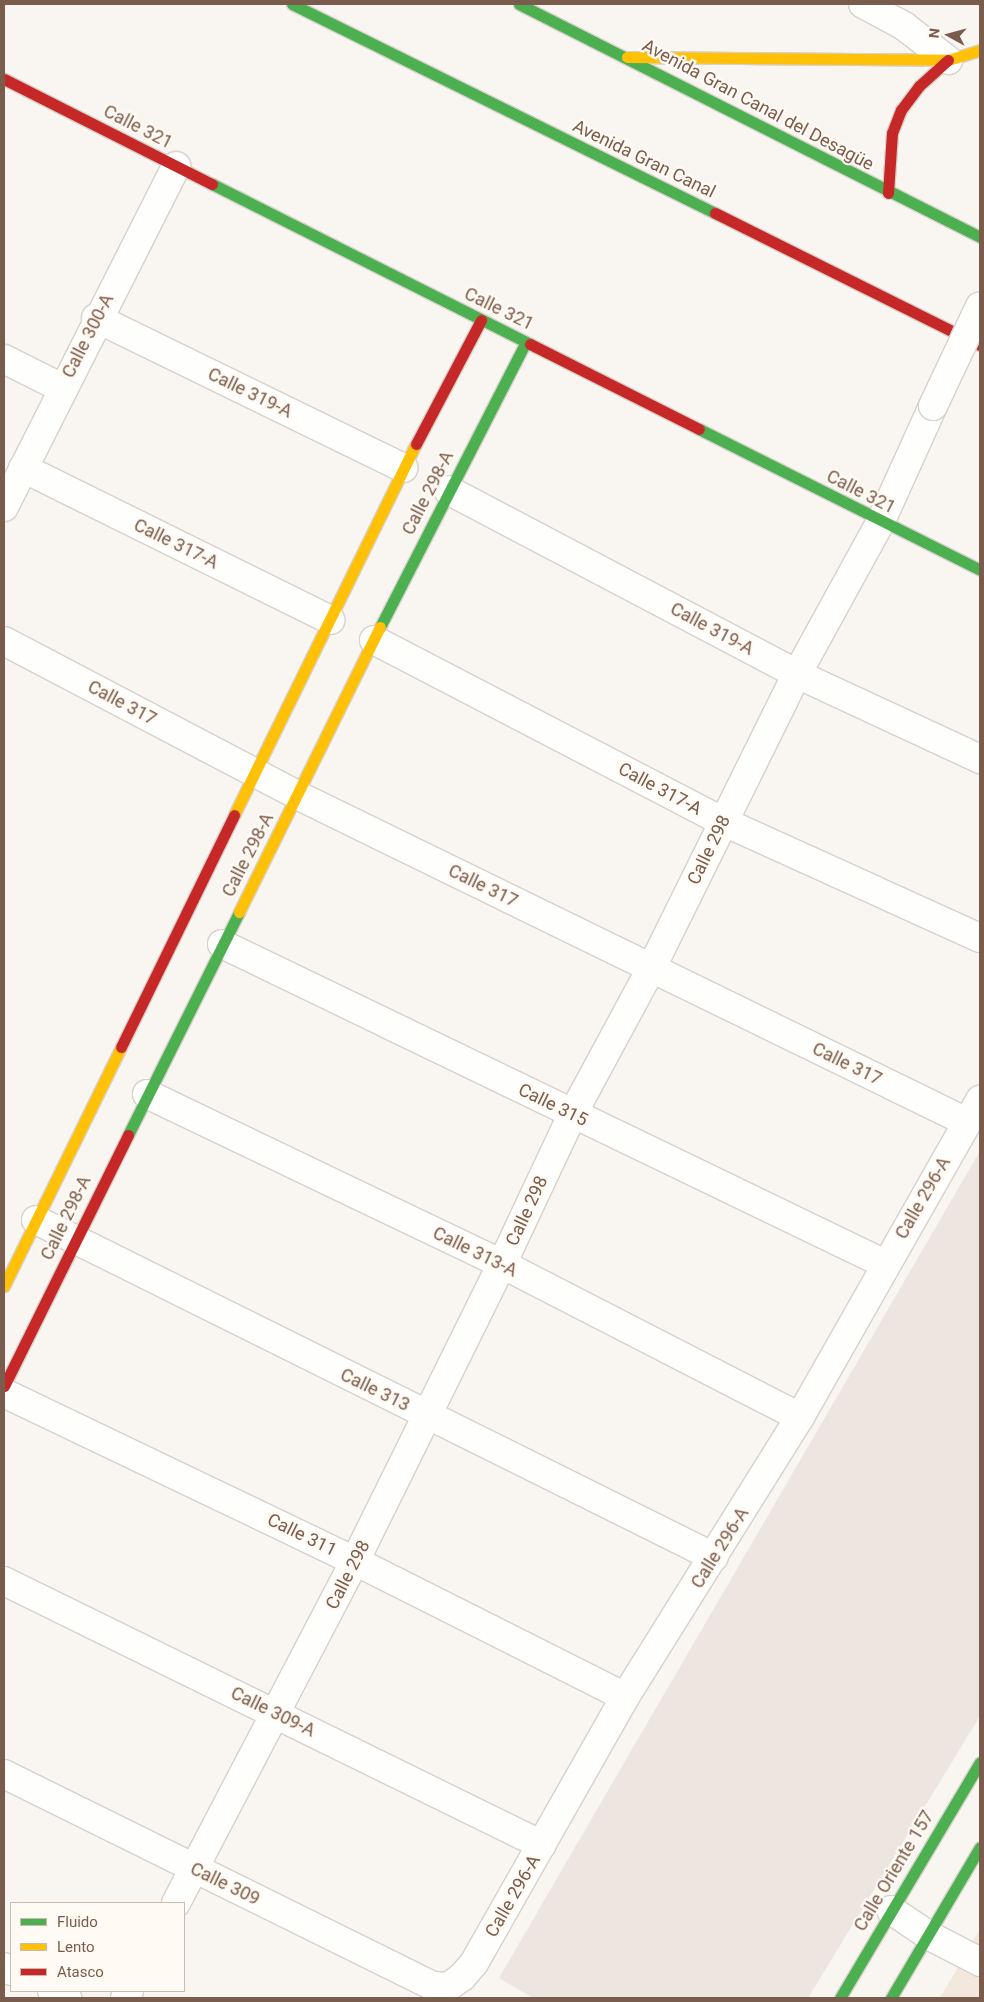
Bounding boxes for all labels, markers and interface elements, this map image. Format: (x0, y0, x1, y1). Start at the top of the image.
north arrow (924, 10, 974, 60)
text: N (926, 27, 943, 39)
street label: Avenida Gran Canal del Desagüe (639, 35, 877, 175)
street label: Calle 321 (100, 100, 176, 154)
street label: Avenida Gran Canal (569, 115, 719, 203)
street label: Calle 321 (461, 283, 537, 335)
street label: Calle 300-A (58, 290, 118, 382)
street label: Calle 319-A (204, 363, 296, 423)
street label: Calle 298-A (398, 447, 458, 539)
street label: Calle 321 (823, 465, 899, 519)
street label: Calle 317-A (130, 514, 222, 574)
street label: Calle 319-A (667, 598, 757, 660)
street label: Calle 317 (84, 676, 160, 730)
street label: Calle 317-A (615, 758, 705, 820)
street label: Calle 298-A (218, 809, 278, 901)
street label: Calle 298 (683, 812, 735, 888)
street label: Calle 317 (445, 860, 521, 912)
street label: Calle 317 (809, 1038, 885, 1090)
street label: Calle 315 (515, 1079, 591, 1131)
street label: Calle 296-A (891, 1153, 955, 1243)
street label: Calle 298-A (36, 1172, 96, 1264)
street label: Calle 298 (501, 1173, 553, 1249)
street label: Calle 313-A (429, 1222, 521, 1282)
street label: Calle 313 (337, 1364, 413, 1416)
street label: Calle 296-A (687, 1504, 753, 1592)
street label: Calle 311 (264, 1509, 340, 1561)
street label: Calle 298 (321, 1537, 375, 1613)
street label: Calle 309-A (227, 1682, 319, 1742)
street label: Calle Oriente 157 (849, 1807, 939, 1935)
street label: Calle 296-A (481, 1851, 545, 1941)
street label: Calle 309 (187, 1858, 263, 1910)
legend (10, 1902, 185, 1992)
text: Fluido (57, 1913, 98, 1931)
text: Lento (57, 1938, 95, 1956)
text: Atasco (57, 1963, 104, 1981)

